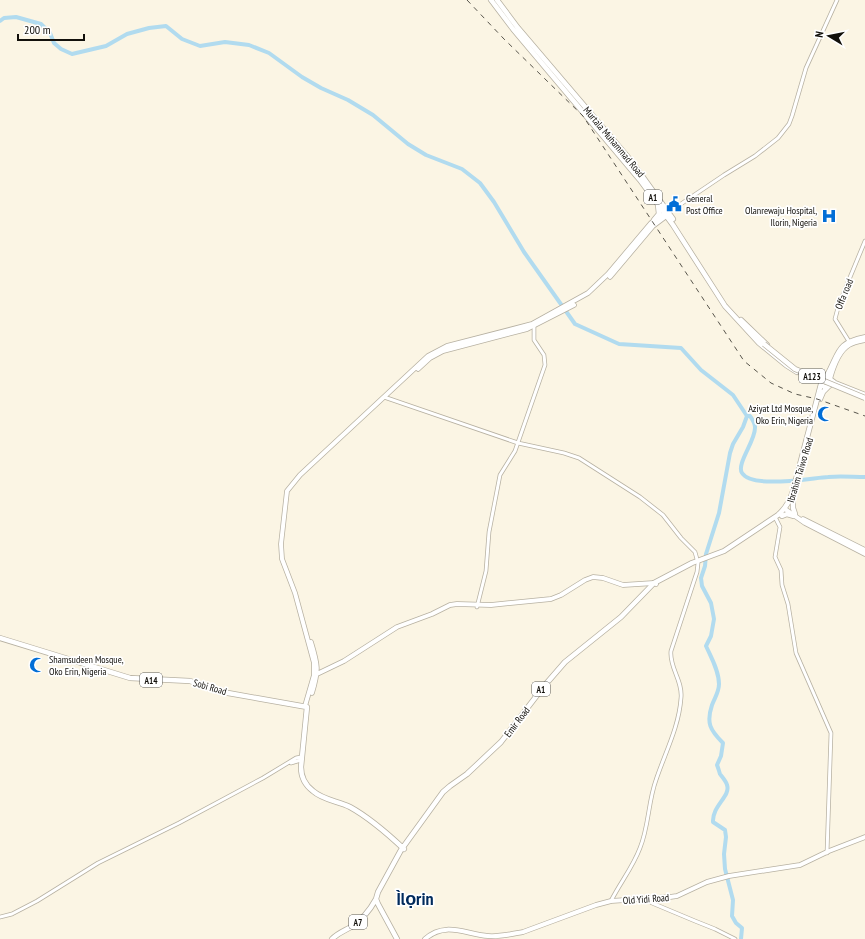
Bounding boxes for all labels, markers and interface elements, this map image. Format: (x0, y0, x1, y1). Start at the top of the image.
scale bar (18, 16, 84, 42)
north arrow (809, 16, 849, 56)
text: 200 m (24, 22, 51, 37)
text: N (812, 30, 827, 38)
street label: Murtala Muhammad Road (581, 104, 647, 180)
road number: A1 (644, 190, 662, 204)
place label: General Post Office (686, 192, 723, 217)
public building icon: General Post Office (665, 195, 683, 213)
place label: Olanrewaju Hospital, Ilorin, Nigeria (745, 204, 817, 229)
hospital icon: Olanrewaju Hospital, Ilorin, Nigeria (820, 207, 838, 225)
street label: Offa road (832, 277, 856, 311)
road number: A123 (799, 369, 825, 383)
place label: Aziyat Ltd Mosque, Oko Erin, Nigeria (748, 402, 813, 427)
mosque icon: Aziyat Ltd Mosque, Oko Erin, Nigeria (816, 405, 834, 423)
street label: Ibrahim Taiwo Road (784, 436, 816, 504)
place label: Shamsudeen Mosque, Oko Erin, Nigeria (49, 653, 124, 678)
mosque icon: Shamsudeen Mosque, Oko Erin, Nigeria (28, 656, 46, 674)
road number: A14 (140, 673, 162, 687)
street label: Sobi Road (192, 676, 228, 698)
road number: A1 (532, 682, 550, 696)
street label: Emir Road (501, 704, 533, 740)
district label: Ìlọrin (395, 887, 434, 910)
street label: Old Yidi Road (622, 891, 670, 907)
road number: A7 (349, 915, 367, 929)

